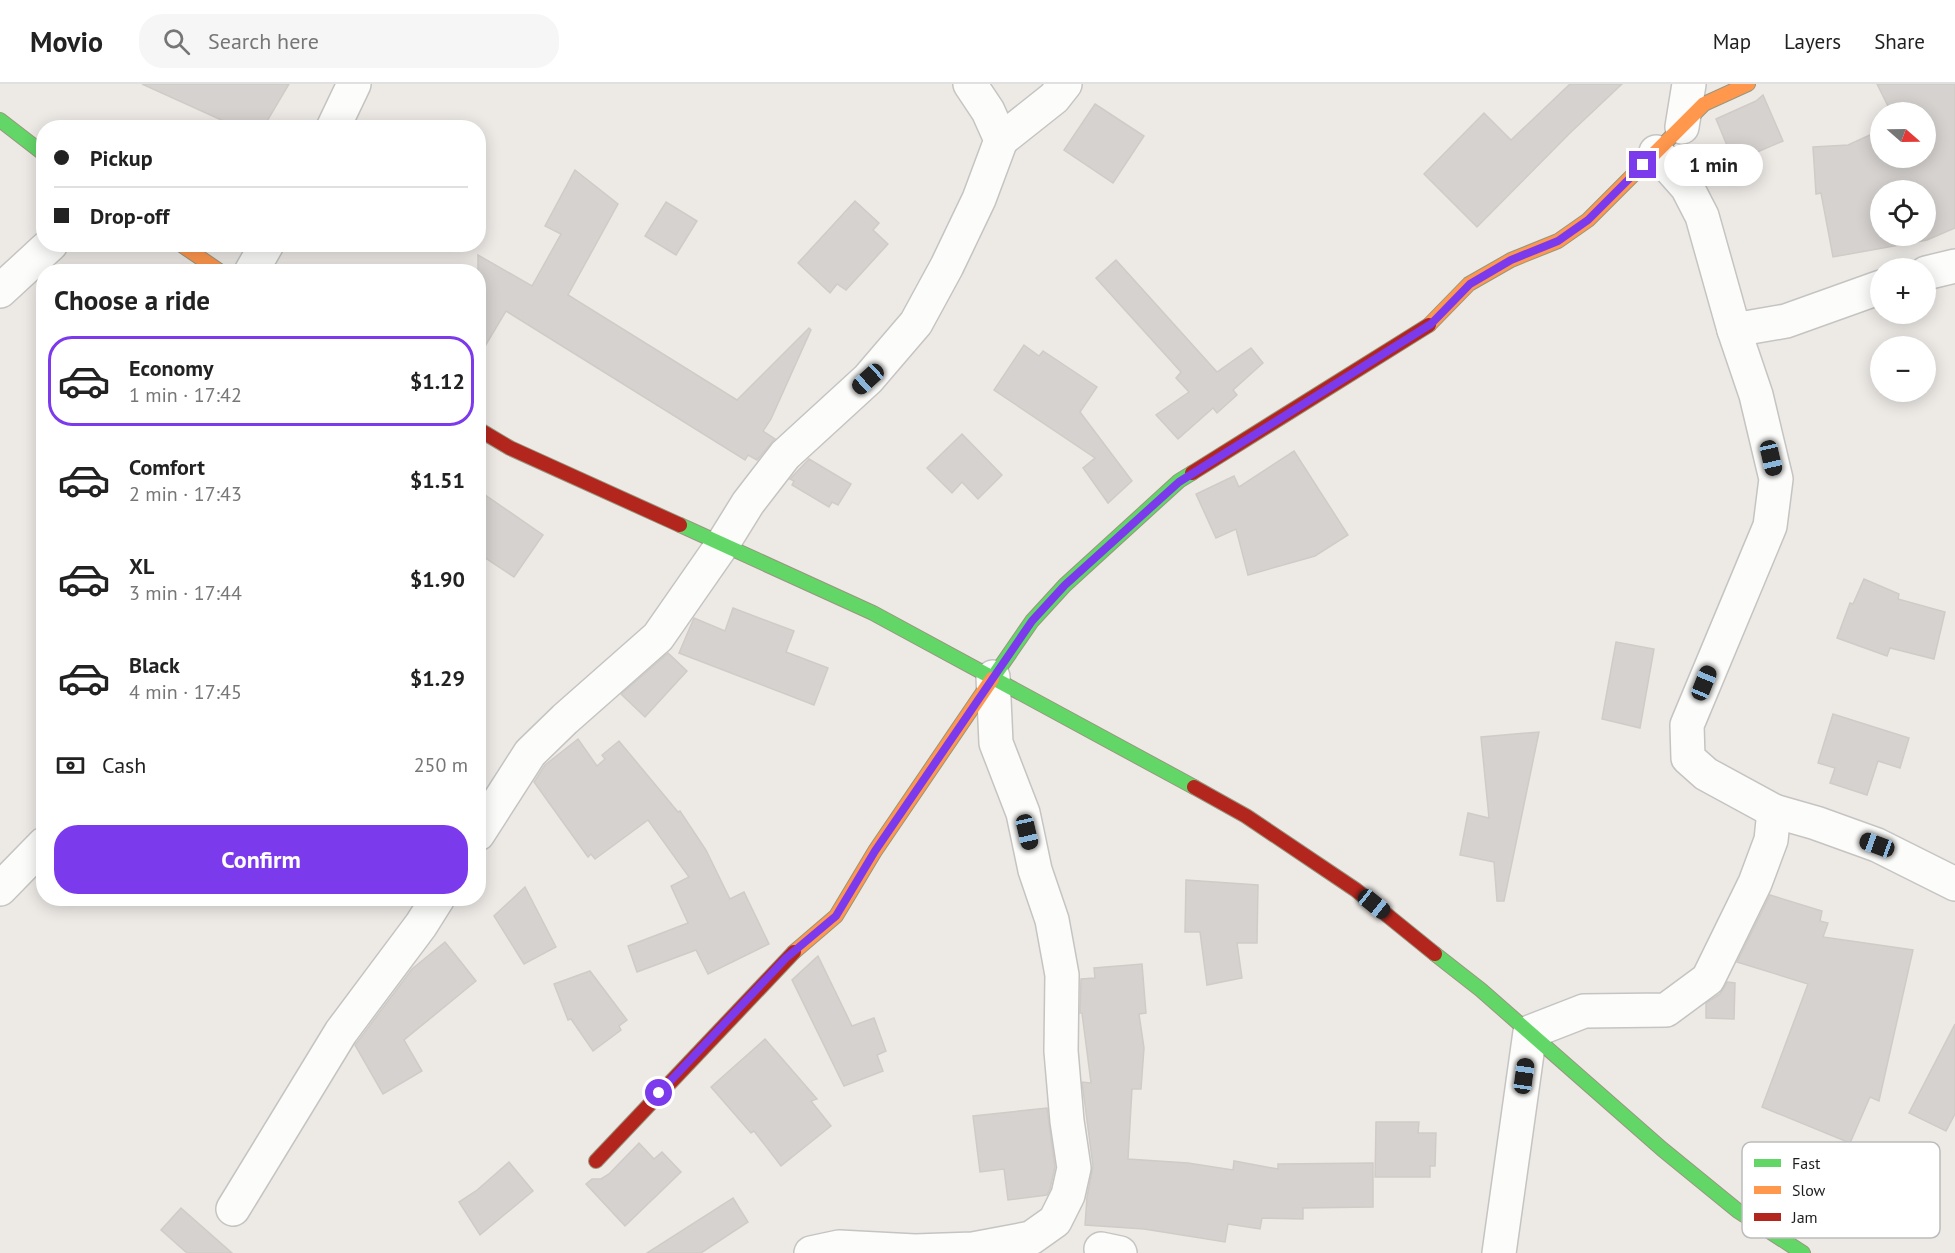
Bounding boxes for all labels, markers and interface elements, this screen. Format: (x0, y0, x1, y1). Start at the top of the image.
search box (139, 14, 559, 68)
text: Movio (30, 23, 103, 60)
icon: search (160, 25, 193, 58)
text: Search here (208, 27, 319, 55)
text: Map (1713, 28, 1751, 55)
text: Layers (1784, 28, 1841, 55)
text: Share (1874, 28, 1925, 55)
north arrow (1870, 102, 1936, 168)
map controls (1870, 102, 1936, 402)
text: Pickup (90, 144, 153, 172)
callout: 1 min (1664, 144, 1763, 186)
route end (1629, 151, 1656, 178)
text: 1 min (1689, 152, 1738, 178)
button: locate (1870, 180, 1936, 246)
text: Drop-off (90, 202, 169, 230)
button: + (1870, 258, 1936, 324)
text: Choose a ride (54, 283, 210, 317)
button: − (1870, 336, 1936, 402)
icon: car (57, 354, 111, 408)
text: Economy (129, 354, 213, 382)
car (849, 360, 887, 398)
text: $1.12 (410, 367, 465, 395)
text: 1 min · 17:42 (129, 382, 242, 408)
car (1758, 438, 1784, 478)
icon: car (57, 453, 111, 507)
text: Comfort (129, 453, 205, 481)
text: $1.51 (410, 466, 465, 494)
text: 2 min · 17:43 (129, 481, 242, 507)
icon: car (57, 552, 111, 606)
text: XL (129, 552, 154, 580)
text: $1.90 (410, 565, 465, 593)
text: 3 min · 17:44 (129, 580, 242, 606)
icon: car (57, 651, 111, 705)
text: Black (129, 651, 180, 679)
car (1689, 663, 1719, 703)
text: $1.29 (410, 664, 465, 692)
text: 4 min · 17:45 (129, 679, 242, 705)
icon: cash (54, 749, 87, 782)
text: Cash (102, 751, 146, 779)
text: 250 m (414, 752, 468, 778)
car (1014, 812, 1040, 852)
button: Confirm (54, 825, 468, 894)
car (1857, 830, 1897, 860)
car (1354, 886, 1394, 922)
car (1513, 1057, 1535, 1095)
route start (645, 1079, 672, 1106)
legend (1742, 1142, 1940, 1238)
text: Fast (1792, 1153, 1821, 1173)
text: Slow (1792, 1180, 1826, 1200)
text: Jam (1791, 1207, 1818, 1227)

